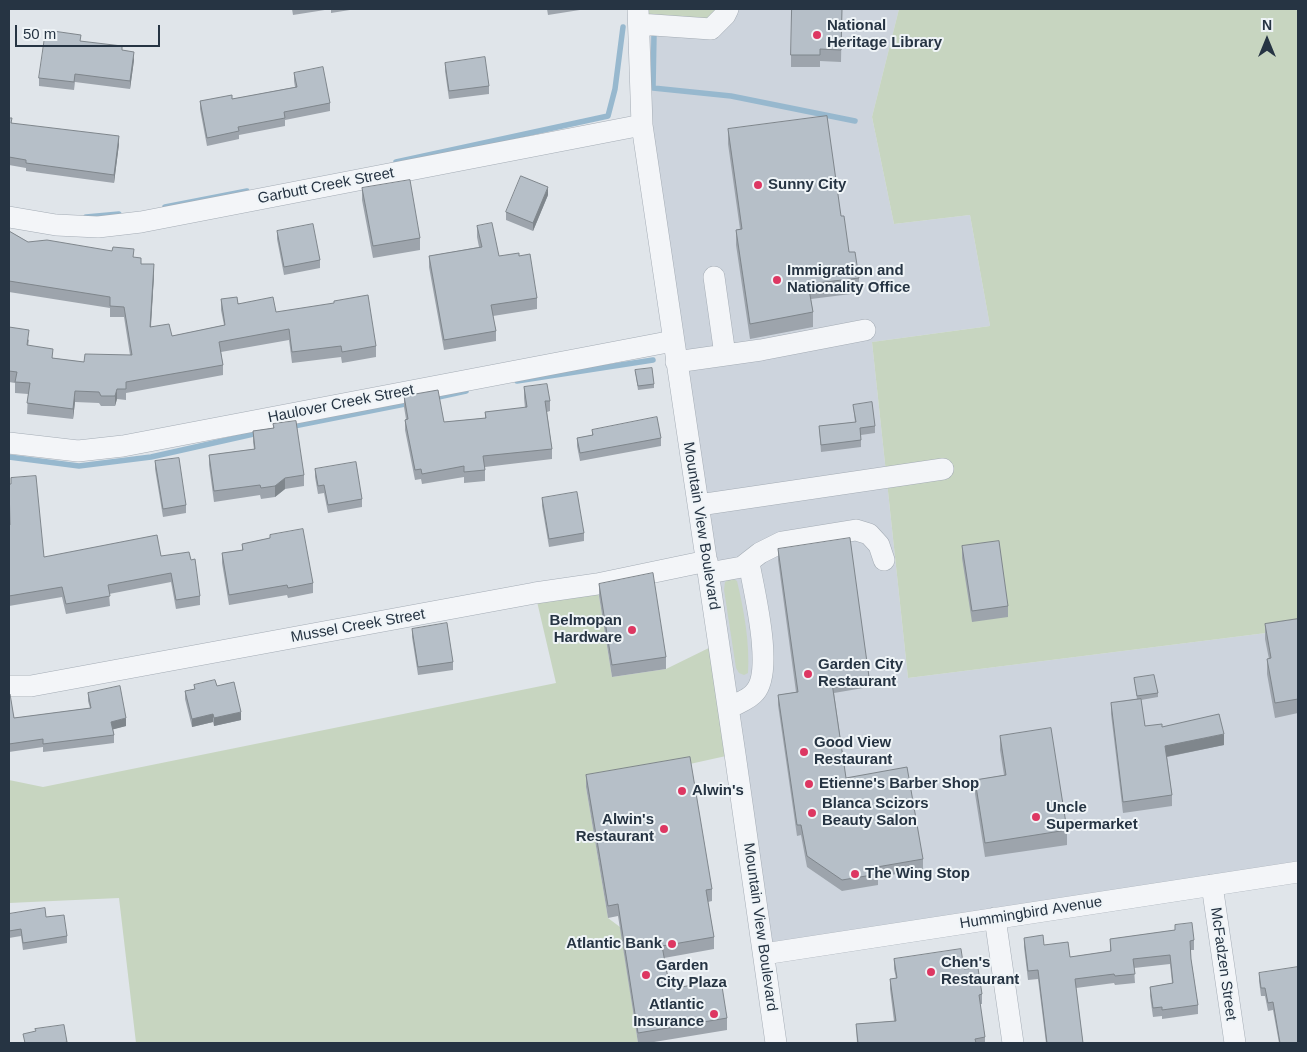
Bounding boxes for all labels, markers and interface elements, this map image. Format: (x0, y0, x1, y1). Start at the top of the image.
scale bar (18, 15, 162, 47)
north arrow (1242, 15, 1292, 65)
place label: National Heritage Library (827, 17, 942, 52)
text: N (1262, 17, 1272, 33)
text: 50 m (23, 25, 56, 42)
marker: National Heritage Library (811, 29, 823, 41)
street label: Garbutt Creek Street (256, 164, 396, 208)
place label: Sunny City (768, 176, 846, 194)
marker: Sunny City (752, 179, 764, 191)
place label: Immigration and Nationality Office (787, 262, 910, 297)
marker: Immigration and Nationality Office (771, 274, 783, 286)
street label: Haulover Creek Street (266, 381, 416, 427)
street label: Mountain View Boulevard (679, 441, 723, 611)
street label: Mussel Creek Street (290, 605, 426, 647)
place label: Belmopan Hardware (549, 612, 622, 647)
marker: Belmopan Hardware (626, 624, 638, 636)
place label: Garden City Restaurant (818, 656, 903, 691)
marker: Garden City Restaurant (802, 668, 814, 680)
place label: Good View Restaurant (814, 734, 892, 769)
marker: Good View Restaurant (798, 746, 810, 758)
place label: Etienne's Barber Shop (819, 775, 979, 793)
marker: Etienne's Barber Shop (803, 778, 815, 790)
place label: Alwin's (692, 782, 744, 800)
marker: Alwin's (676, 785, 688, 797)
place label: Blanca Scizors Beauty Salon (822, 795, 929, 830)
place label: Uncle Supermarket (1046, 799, 1138, 834)
marker: Blanca Scizors Beauty Salon (806, 807, 818, 819)
place label: Alwin's Restaurant (576, 811, 654, 846)
marker: Uncle Supermarket (1030, 811, 1042, 823)
marker: Alwin's Restaurant (658, 823, 670, 835)
street label: Mountain View Boulevard (739, 842, 781, 1012)
place label: The Wing Stop (865, 865, 970, 883)
marker: The Wing Stop (849, 868, 861, 880)
street label: Hummingbird Avenue (958, 893, 1104, 933)
street label: McFadzen Street (1206, 906, 1240, 1022)
place label: Atlantic Bank (566, 935, 662, 953)
marker: Atlantic Bank (666, 938, 678, 950)
place label: Chen's Restaurant (941, 954, 1019, 989)
place label: Garden City Plaza (656, 957, 727, 992)
marker: Chen's Restaurant (925, 966, 937, 978)
marker: Garden City Plaza (640, 969, 652, 981)
place label: Atlantic Insurance (633, 996, 704, 1031)
marker: Atlantic Insurance (708, 1008, 720, 1020)

